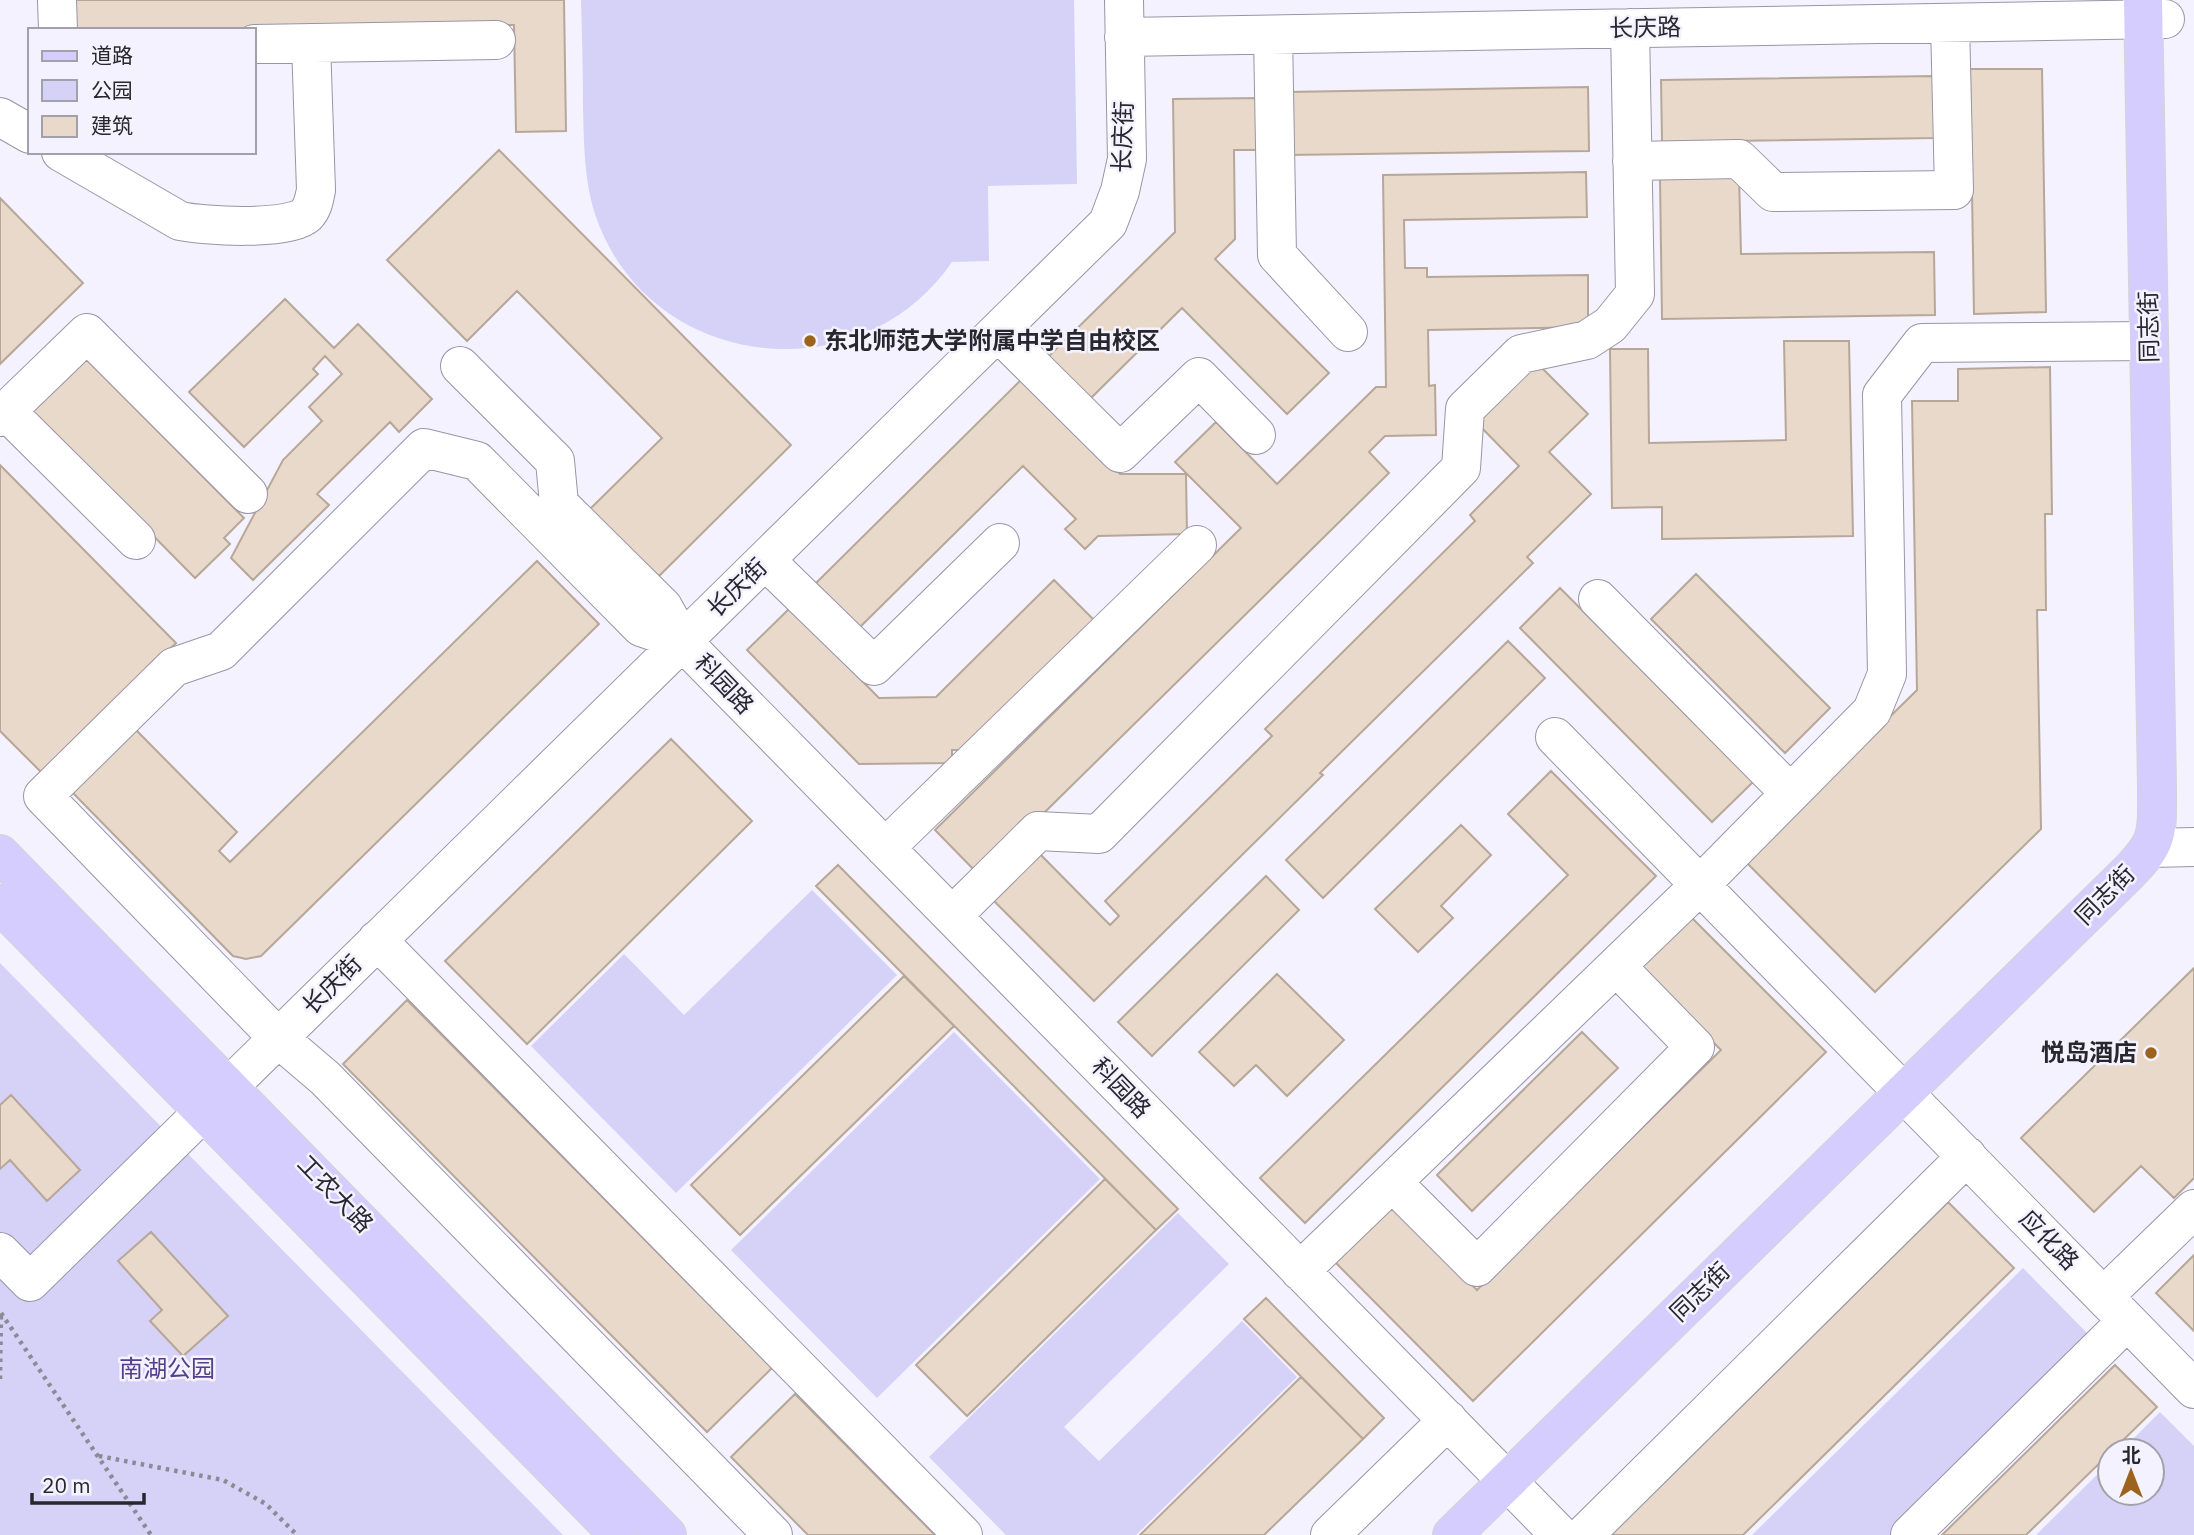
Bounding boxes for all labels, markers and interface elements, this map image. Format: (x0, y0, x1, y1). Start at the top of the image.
street label: 长庆路 (1609, 10, 1681, 44)
legend (28, 28, 256, 154)
text: 道路 (91, 41, 133, 69)
text: 公园 (91, 76, 133, 104)
street label: 长庆街 (1105, 100, 1139, 174)
text: 建筑 (91, 111, 133, 139)
street label: 同志街 (2131, 291, 2165, 363)
place label: 东北师范大学附属中学自由校区 (824, 324, 1160, 356)
marker: 东北师范大学附属中学自由校区 (802, 333, 818, 349)
street label: 长庆街 (699, 551, 773, 624)
street label: 科园路 (688, 646, 761, 720)
street label: 同志街 (2068, 858, 2141, 931)
street label: 长庆街 (295, 948, 368, 1021)
place label: 悦岛酒店 (2041, 1036, 2137, 1068)
marker: 悦岛酒店 (2143, 1045, 2159, 1061)
street label: 科园路 (1085, 1050, 1158, 1124)
street label: 工农大路 (291, 1148, 381, 1239)
street label: 应化路 (2013, 1202, 2086, 1276)
street label: 同志街 (1662, 1255, 1736, 1328)
park label: 南湖公园 (119, 1352, 215, 1384)
north arrow (2096, 1437, 2166, 1507)
text: 北 (2121, 1443, 2141, 1467)
scale bar (32, 1462, 144, 1506)
text: 20 m (42, 1471, 91, 1499)

